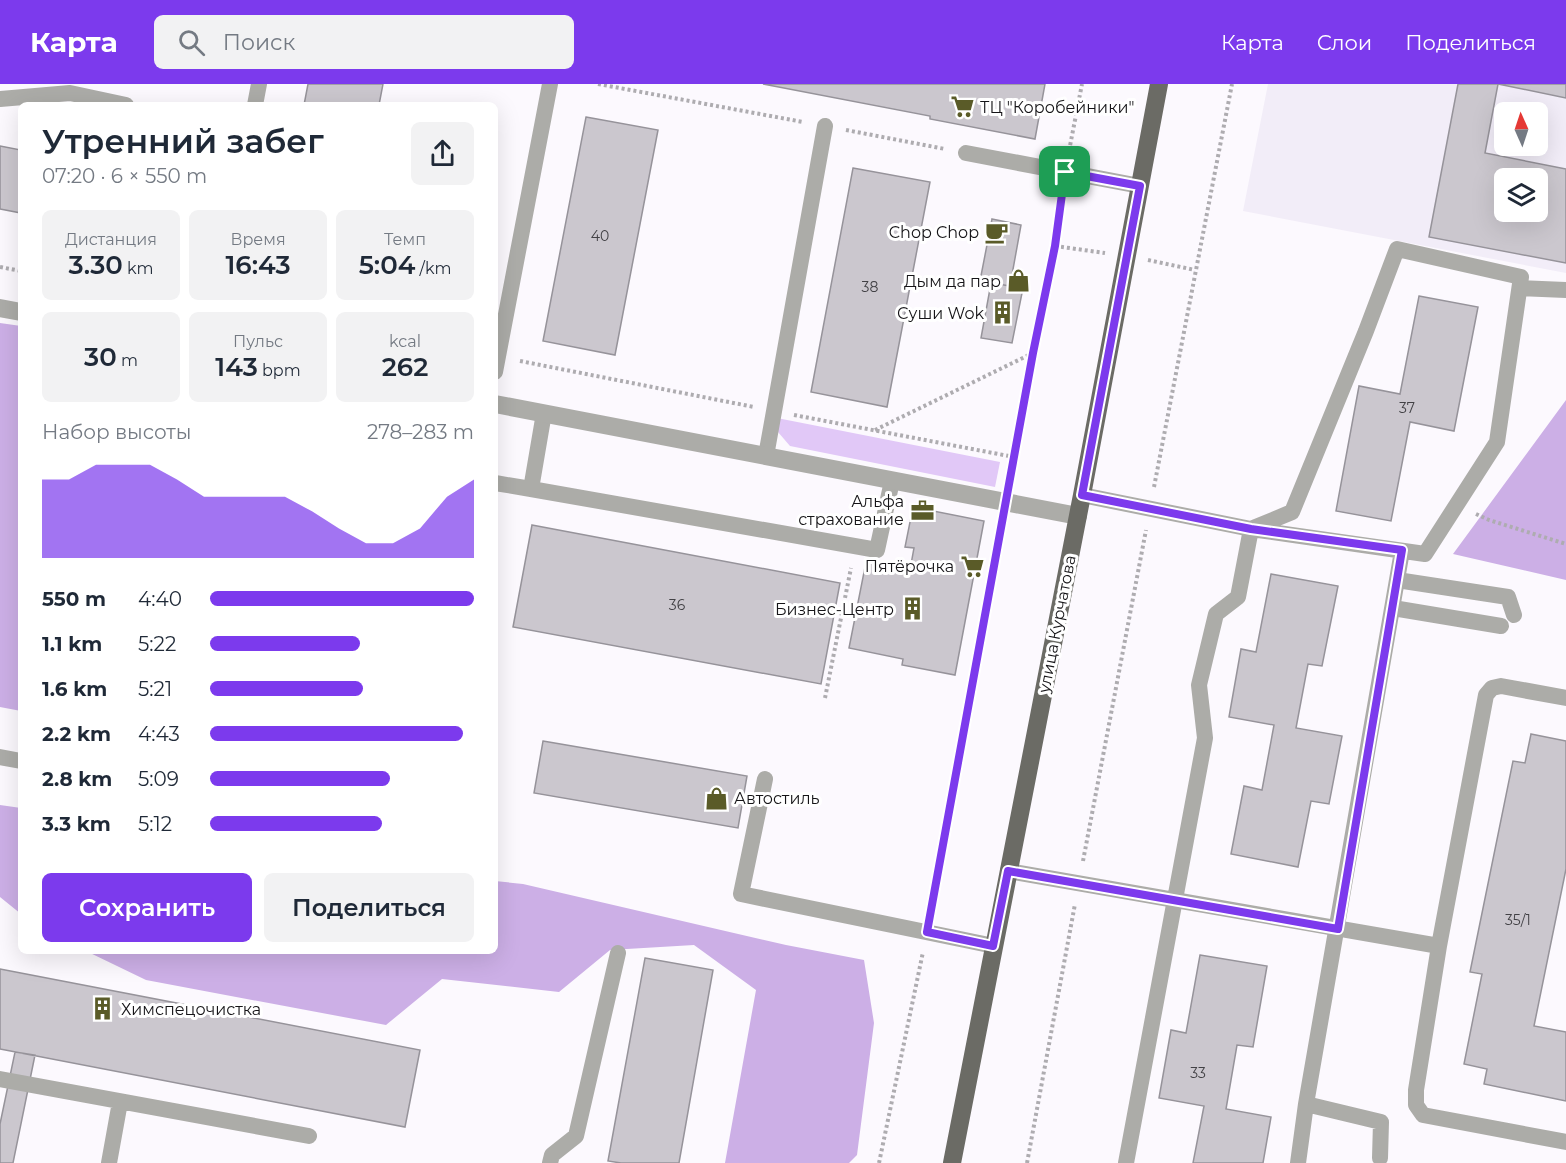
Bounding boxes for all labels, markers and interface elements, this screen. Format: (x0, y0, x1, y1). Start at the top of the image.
search box (154, 15, 574, 69)
text: Карта (30, 25, 118, 59)
icon: search (175, 26, 208, 59)
text: Поиск (223, 29, 295, 56)
text: Карта (1221, 30, 1284, 55)
text: Слои (1317, 30, 1372, 55)
text: Поделиться (1405, 30, 1536, 55)
supermarket icon: ТЦ "Коробейники" (949, 94, 975, 120)
place label: ТЦ "Коробейники" (980, 98, 1134, 117)
north arrow (1494, 102, 1548, 156)
map controls (1494, 102, 1548, 222)
text: Утренний забег (42, 121, 324, 161)
button: share (411, 122, 474, 185)
pin (1039, 146, 1090, 197)
icon: arrive (1048, 155, 1081, 188)
text: 07:20 · 6 × 550 m (42, 164, 207, 188)
button: layers (1494, 168, 1548, 222)
cafe icon: Chop Chop (984, 219, 1010, 245)
place label: Chop Chop (889, 223, 979, 242)
house number: 40 (591, 227, 609, 245)
text: Дистанция (65, 230, 157, 249)
text: Время (230, 230, 286, 249)
text: Темп (384, 230, 426, 249)
text: 3.30 (69, 249, 123, 281)
text: 16:43 (225, 249, 291, 281)
text: 5:04 (359, 249, 415, 281)
text: km (123, 259, 154, 278)
text: /km (415, 259, 451, 278)
shop icon: Дым да пар (1006, 268, 1032, 294)
place label: Дым да пар (904, 272, 1001, 291)
house number: 38 (862, 278, 878, 296)
building icon: Суши Wok (989, 300, 1015, 326)
place label: Суши Wok (897, 304, 984, 323)
text: Пульс (233, 332, 283, 351)
text: kcal (389, 332, 421, 351)
text: 30 (84, 341, 117, 373)
text: m (117, 351, 138, 370)
text: 143 (215, 351, 258, 383)
text: 262 (382, 351, 428, 383)
text: bpm (258, 361, 301, 380)
house number: 37 (1399, 399, 1415, 417)
text: Набор высоты (42, 420, 191, 444)
text: 278–283 m (367, 420, 474, 444)
place label: Альфа страхование (798, 492, 904, 529)
office icon: Альфа страхование (909, 497, 935, 523)
supermarket icon: Пятёрочка (959, 553, 985, 579)
street label: улица Курчатова (1034, 553, 1080, 696)
place label: Пятёрочка (865, 557, 954, 576)
text: 550 m (42, 587, 106, 611)
text: 4:40 (138, 587, 182, 611)
house number: 36 (669, 596, 686, 614)
building icon: Бизнес-Центр (899, 596, 925, 622)
place label: Бизнес-Центр (775, 600, 894, 619)
text: 1.1 km (42, 632, 102, 656)
text: 5:22 (138, 632, 176, 656)
text: 1.6 km (42, 677, 107, 701)
text: 5:21 (138, 677, 172, 701)
text: 2.2 km (42, 722, 111, 746)
text: 4:43 (138, 722, 180, 746)
text: 2.8 km (42, 767, 112, 791)
text: 5:09 (138, 767, 179, 791)
shop icon: Автостиль (703, 785, 729, 811)
place label: Автостиль (734, 789, 820, 808)
text: 3.3 km (42, 812, 111, 836)
text: 5:12 (138, 812, 172, 836)
button: Сохранить (42, 873, 252, 942)
button: Поделиться (264, 873, 474, 942)
house number: 35/1 (1505, 911, 1531, 929)
building icon: Химспецочистка (90, 996, 116, 1022)
place label: Химспецочистка (121, 1000, 261, 1019)
house number: 33 (1190, 1064, 1206, 1082)

